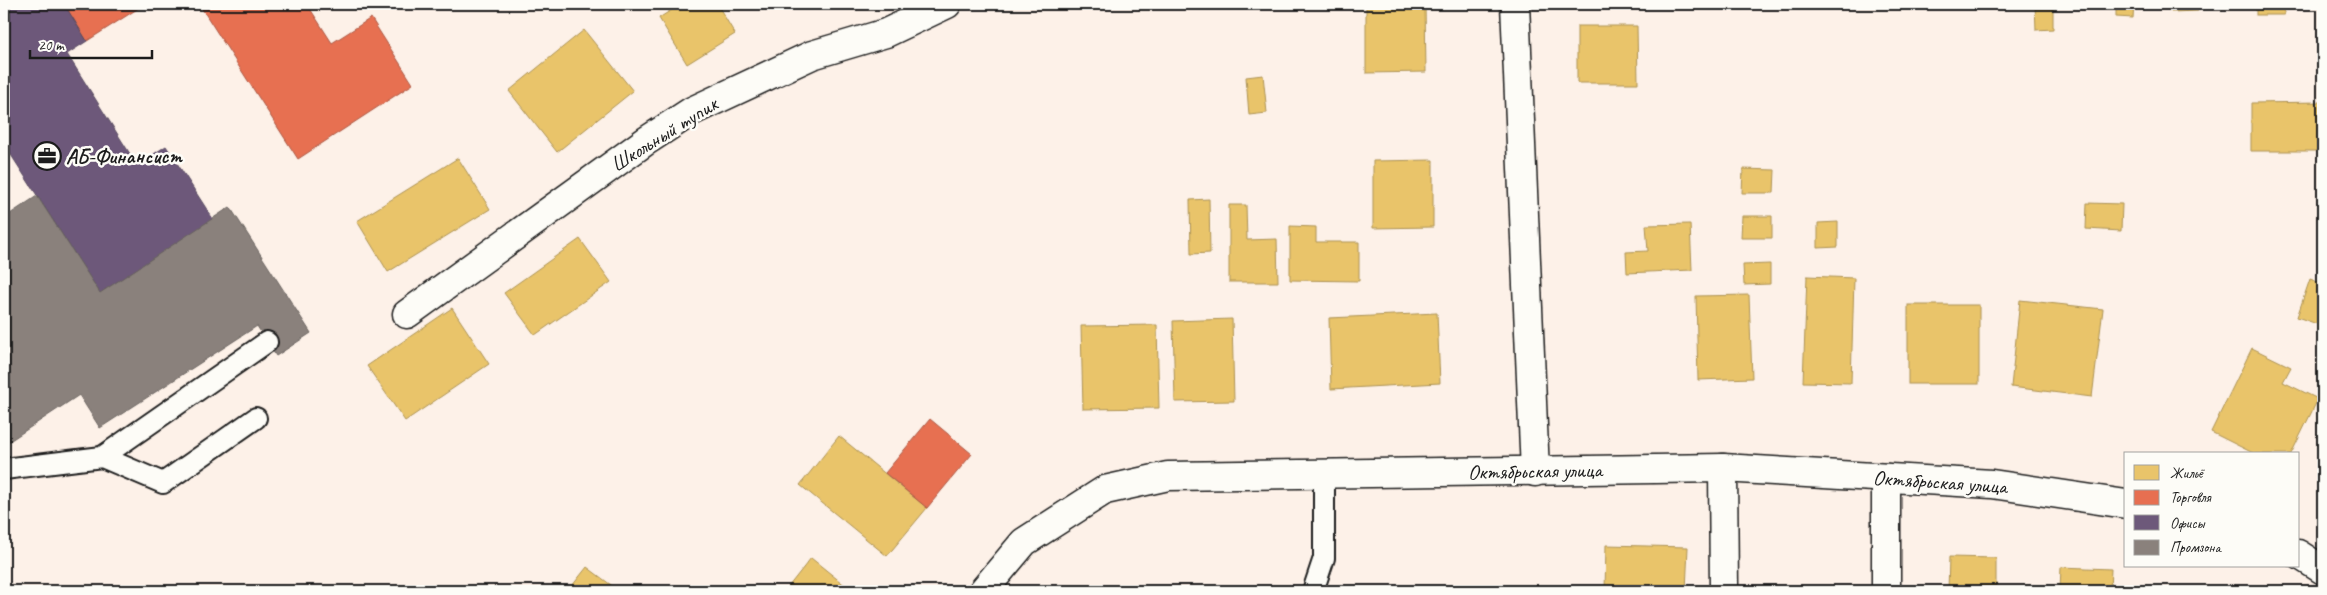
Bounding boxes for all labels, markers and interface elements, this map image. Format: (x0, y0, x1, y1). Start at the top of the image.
scale bar (30, 28, 152, 60)
text: 20 m (38, 36, 65, 55)
street label: Школьный тупик (606, 90, 724, 177)
office icon: АБ-Финансист (32, 141, 62, 171)
place label: АБ-Финансист (66, 143, 183, 169)
legend (2124, 452, 2300, 568)
street label: Октябрьская улица (1468, 457, 1605, 485)
street label: Октябрьская улица (1872, 464, 2010, 500)
text: Жильё (2170, 464, 2205, 483)
text: Торговля (2170, 488, 2213, 507)
text: Офисы (2170, 514, 2205, 533)
text: Промзона (2170, 538, 2222, 557)

